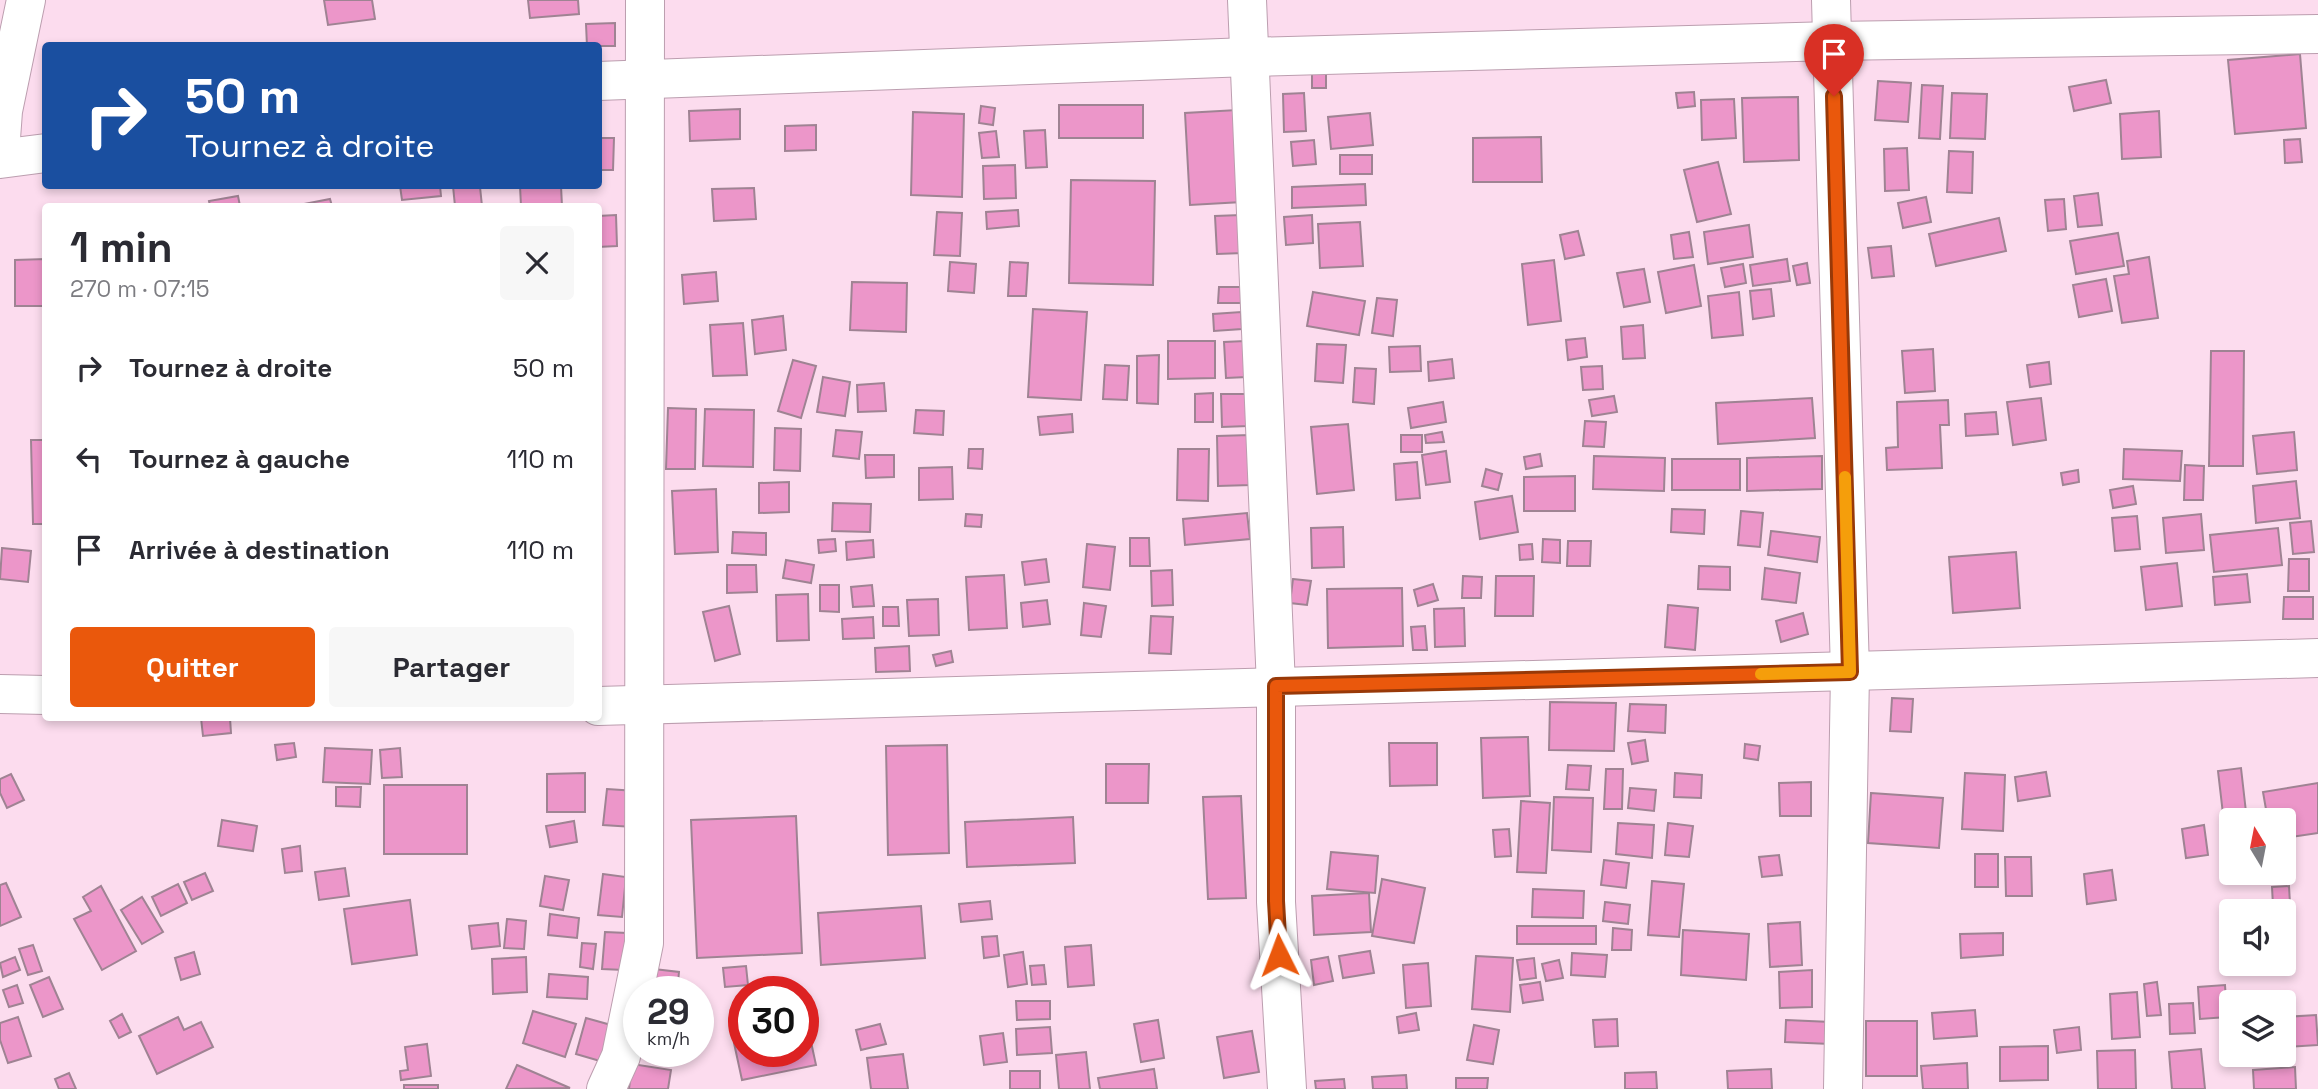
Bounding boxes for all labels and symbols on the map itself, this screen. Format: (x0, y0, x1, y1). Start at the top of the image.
pin (1804, 24, 1864, 96)
north arrow (2219, 808, 2296, 886)
position arrow (1242, 918, 1316, 992)
speed limit sign: 30 (728, 976, 819, 1067)

